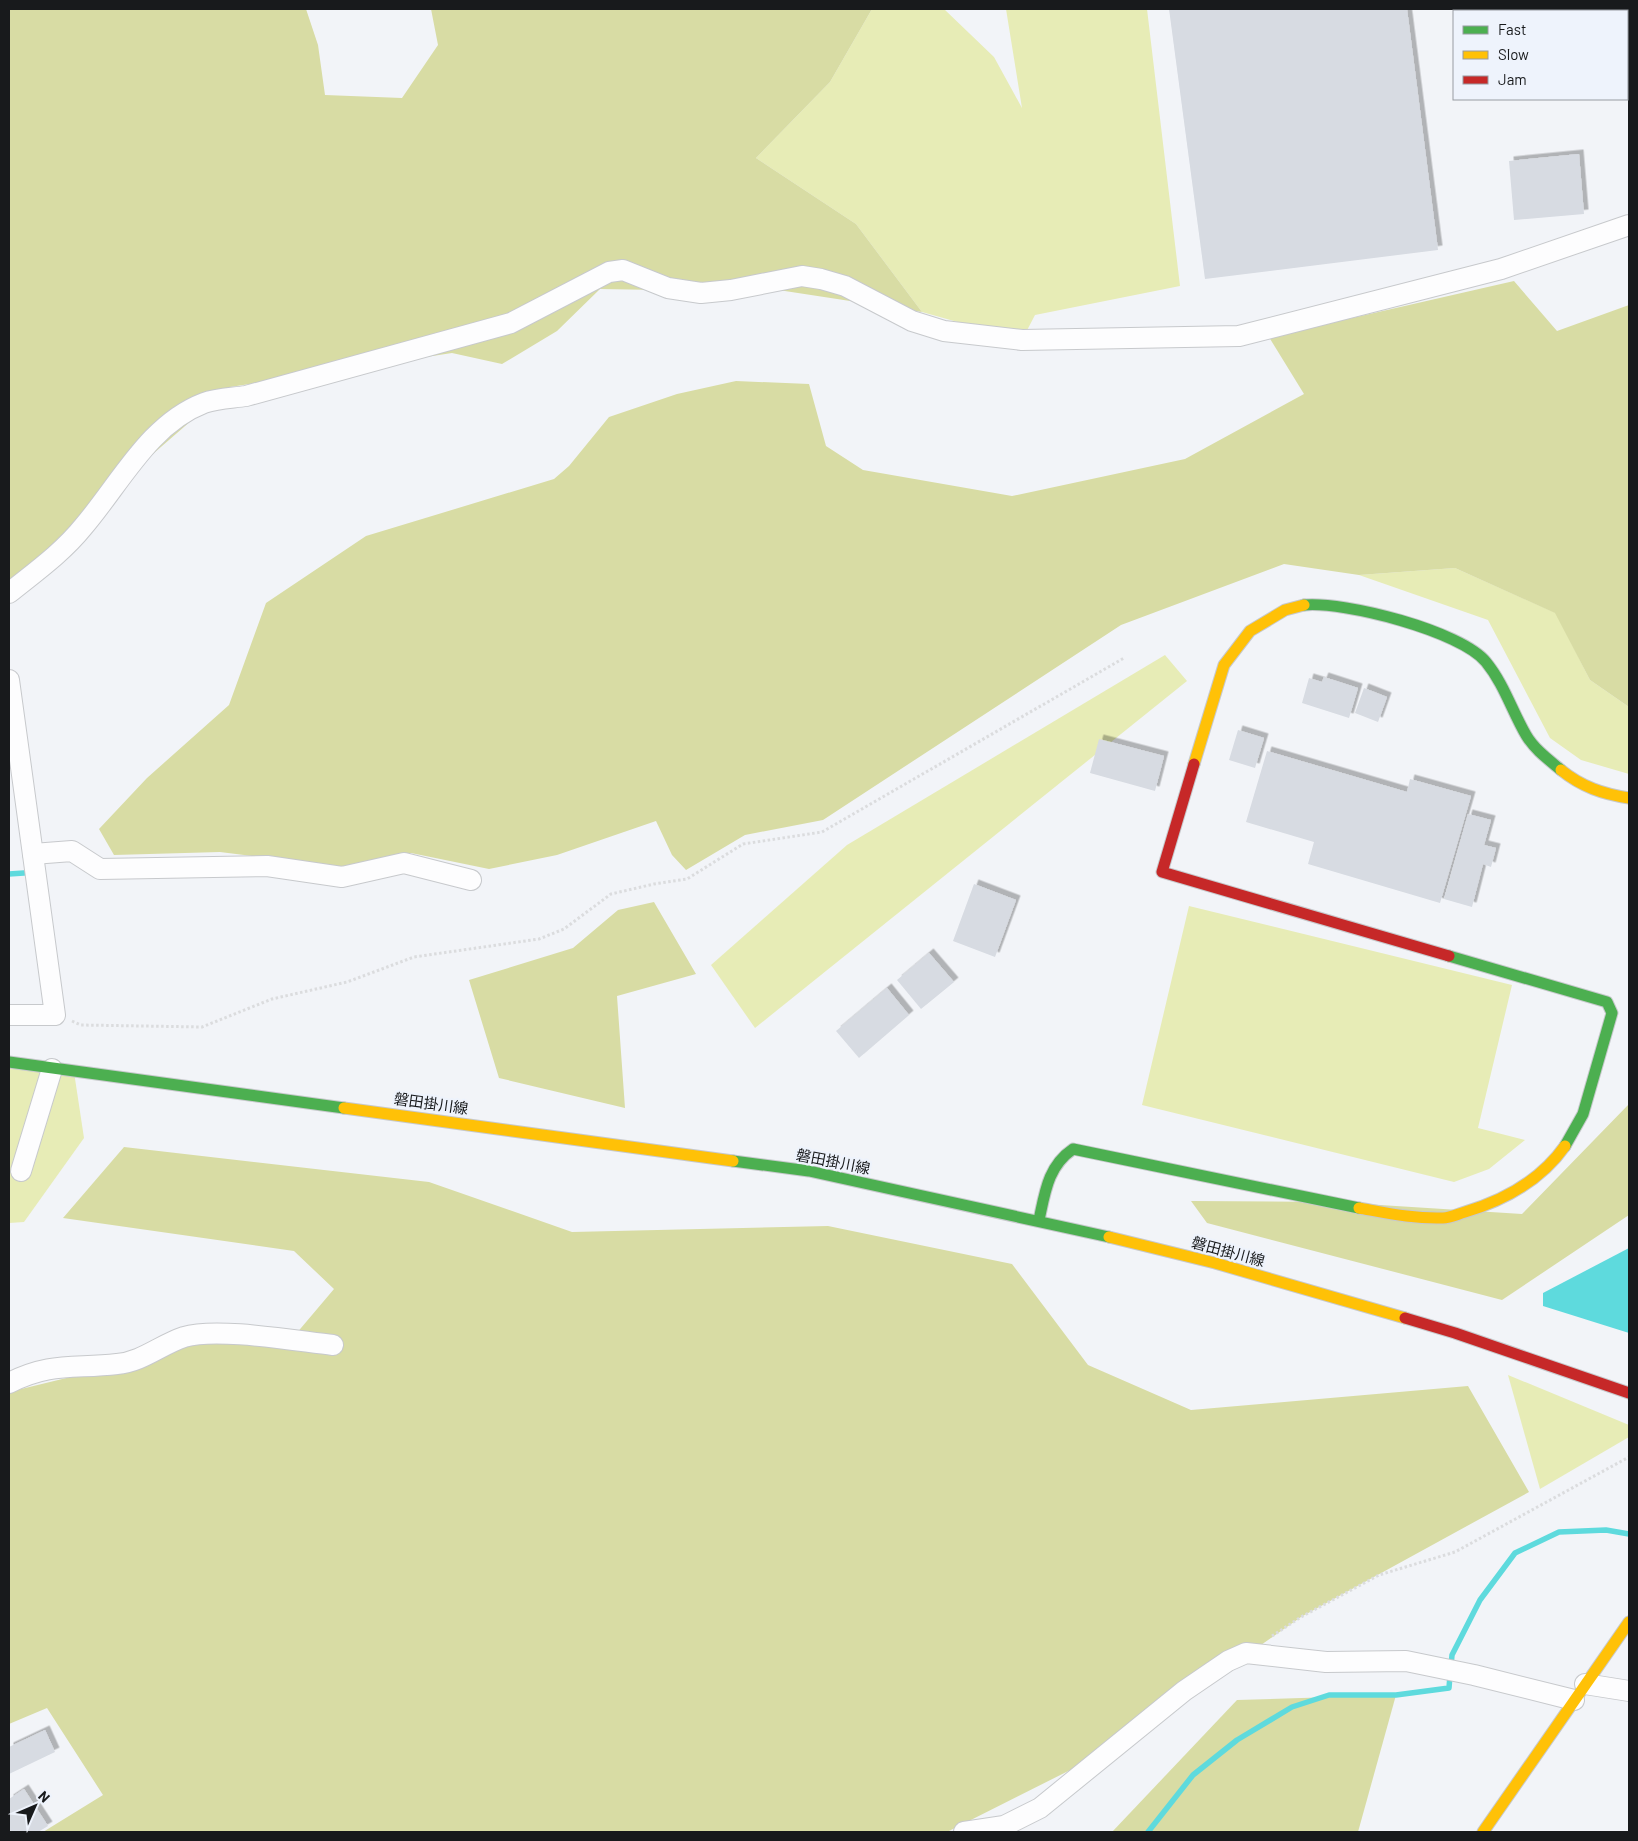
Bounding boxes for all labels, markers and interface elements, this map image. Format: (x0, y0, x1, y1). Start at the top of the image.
legend (1453, 10, 1628, 100)
text: Fast (1498, 20, 1526, 38)
text: Slow (1498, 45, 1529, 63)
text: Jam (1498, 70, 1527, 88)
street label: 磐田掛川線 (393, 1089, 470, 1117)
street label: 磐田掛川線 (795, 1145, 872, 1177)
street label: 磐田掛川線 (1190, 1233, 1267, 1269)
north arrow (10, 1781, 60, 1831)
text: N (35, 1787, 54, 1806)

